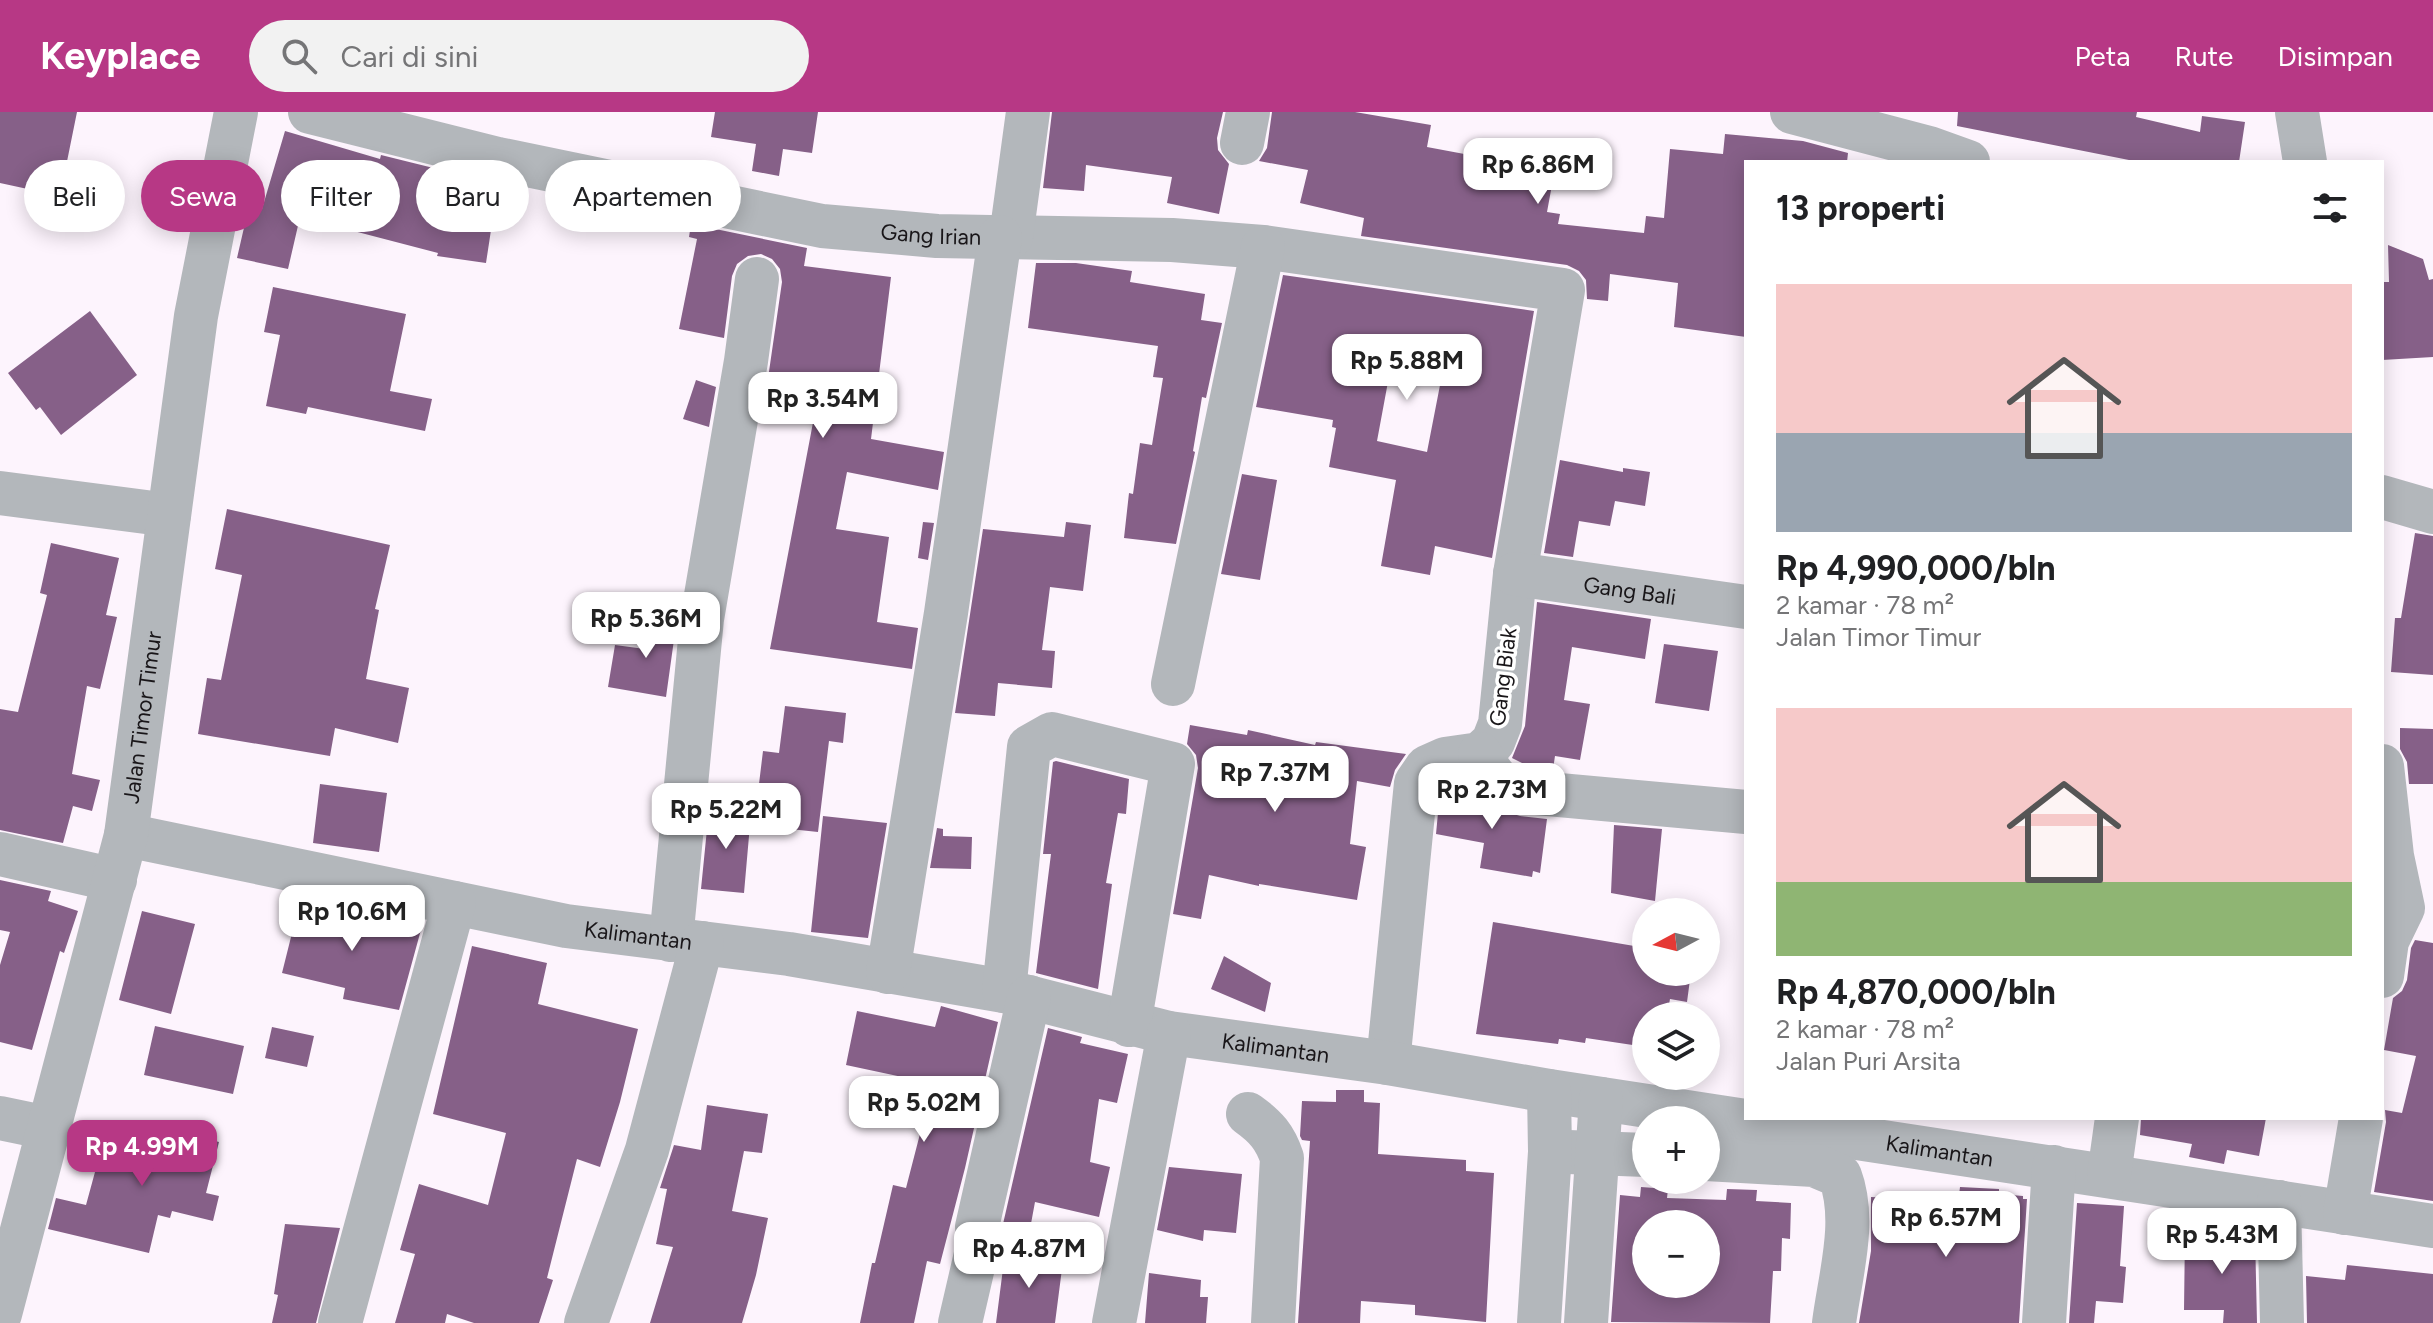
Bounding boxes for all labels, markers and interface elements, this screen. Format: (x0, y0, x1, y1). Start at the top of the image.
search box (249, 20, 809, 92)
text: Keyplace (40, 33, 201, 79)
icon: search (277, 34, 321, 78)
text: Cari di sini (341, 38, 479, 75)
text: Peta (2074, 39, 2130, 73)
text: Rute (2174, 39, 2233, 73)
text: Disimpan (2277, 39, 2393, 73)
pin: Rp 6.86M (1455, 138, 1621, 206)
text: Rp 6.86M (1481, 148, 1595, 180)
chip: Beli (24, 160, 125, 232)
chip: Sewa (141, 160, 265, 232)
chip: Filter (281, 160, 400, 232)
chip: Baru (416, 160, 529, 232)
chip: Apartemen (545, 160, 741, 232)
icon: filters (2308, 186, 2352, 230)
text: 13 properti (1776, 188, 1945, 229)
street label: Gang Irian (880, 218, 981, 250)
pin: Rp 5.88M (1324, 334, 1490, 402)
icon: home (1992, 336, 2136, 480)
text: Rp 5.88M (1350, 344, 1464, 376)
pin: Rp 3.54M (740, 372, 906, 440)
text: Rp 3.54M (766, 382, 880, 414)
text: Rp 4,990,000/bln (1776, 548, 2056, 589)
street label: Gang Bali (1582, 570, 1678, 610)
text: 2 kamar · 78 m² (1776, 589, 1954, 621)
pin: Rp 5.36M (563, 592, 729, 660)
text: Rp 5.36M (590, 602, 702, 634)
text: Jalan Timor Timur (1776, 621, 1981, 653)
street label: Gang Biak (1484, 626, 1522, 728)
street label: Jalan Timor Timur (117, 629, 167, 805)
pin: Rp 7.37M (1192, 746, 1358, 814)
text: Rp 7.37M (1220, 756, 1330, 788)
icon: home (1992, 760, 2136, 904)
pin: Rp 2.73M (1409, 763, 1575, 831)
text: Rp 2.73M (1436, 773, 1548, 805)
pin: Rp 5.22M (643, 783, 809, 851)
text: Rp 5.22M (670, 793, 782, 825)
pin: Rp 10.6M (269, 885, 435, 953)
text: Rp 10.6M (297, 895, 407, 927)
north arrow (1632, 898, 1720, 986)
map controls (1632, 898, 1720, 1298)
street label: Kalimantan (583, 915, 694, 955)
text: Rp 4,870,000/bln (1776, 972, 2056, 1013)
button: layers (1632, 1002, 1720, 1090)
text: 2 kamar · 78 m² (1776, 1013, 1954, 1045)
street label: Kalimantan (1220, 1027, 1331, 1068)
text: Jalan Puri Arsita (1776, 1045, 1961, 1077)
pin: Rp 5.02M (841, 1076, 1007, 1144)
text: Rp 5.02M (867, 1086, 981, 1118)
button: + (1632, 1106, 1720, 1194)
pin: Rp 4.99M (59, 1120, 225, 1188)
street label: Kalimantan (1884, 1129, 1995, 1172)
text: Rp 4.99M (85, 1130, 199, 1162)
pin: Rp 6.57M (1863, 1191, 2029, 1259)
text: Rp 6.57M (1890, 1201, 2002, 1233)
pin: Rp 5.43M (2139, 1208, 2305, 1276)
button: − (1632, 1210, 1720, 1298)
text: Rp 5.43M (2165, 1218, 2279, 1250)
pin: Rp 4.87M (946, 1222, 1112, 1290)
text: Rp 4.87M (972, 1232, 1086, 1264)

